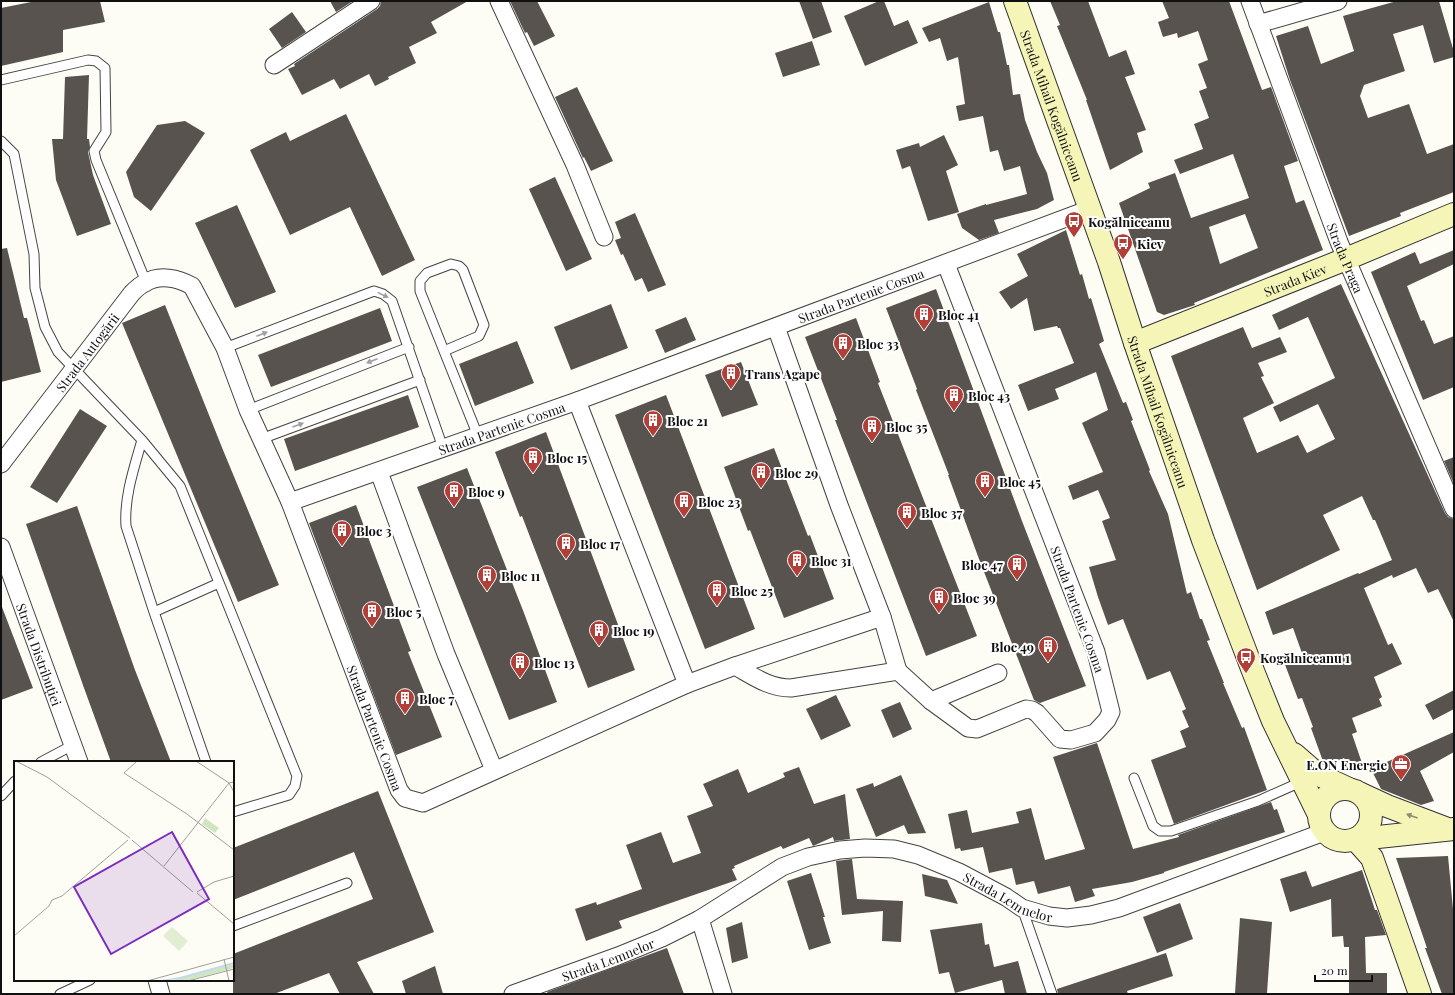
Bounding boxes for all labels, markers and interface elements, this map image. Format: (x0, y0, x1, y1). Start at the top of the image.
street label: Strada Mihail Kogălniceanu (1018, 27, 1088, 184)
bus stop icon: Kogălniceanu (1063, 210, 1085, 238)
place label: Kogălniceanu (1088, 213, 1170, 230)
street label: Strada Praga (1324, 220, 1368, 296)
bus stop icon: Kiev (1112, 232, 1134, 260)
place label: Kiev (1137, 235, 1164, 252)
street label: Strada Kiev (1261, 259, 1329, 300)
street label: Strada Partenie Cosma (795, 263, 926, 326)
one-way arrow (377, 292, 388, 298)
building icon: Bloc 41 (913, 303, 935, 331)
place label: Bloc 41 (938, 306, 979, 323)
street label: Strada Autogării (51, 309, 122, 395)
one-way arrow (256, 331, 268, 337)
building icon: Bloc 33 (832, 332, 854, 360)
street label: Strada Mihail Kogălniceanu (1125, 333, 1193, 490)
place label: Bloc 33 (857, 335, 899, 352)
one-way arrow (366, 359, 378, 365)
building icon: Trans Agape (720, 362, 742, 390)
place label: Trans Agape (745, 365, 820, 382)
building icon: Bloc 43 (943, 384, 965, 412)
place label: Bloc 43 (968, 387, 1010, 404)
street label: Strada Partenie Cosma (436, 397, 568, 458)
building icon: Bloc 21 (642, 409, 664, 437)
place label: Bloc 21 (667, 412, 708, 429)
building icon: Bloc 35 (861, 415, 883, 443)
place label: Bloc 35 (886, 418, 928, 435)
one-way arrow (292, 422, 304, 428)
building icon: Bloc 15 (522, 446, 544, 474)
place label: Bloc 15 (547, 449, 587, 466)
building icon: Bloc 29 (750, 461, 772, 489)
place label: Bloc 29 (775, 464, 818, 481)
building icon: Bloc 45 (974, 470, 996, 498)
place label: Bloc 45 (999, 473, 1041, 490)
building icon: Bloc 9 (443, 480, 465, 508)
place label: Bloc 9 (468, 483, 505, 500)
building icon: Bloc 23 (673, 490, 695, 518)
place label: Bloc 23 (698, 493, 740, 510)
building icon: Bloc 37 (896, 501, 918, 529)
place label: Bloc 37 (921, 504, 963, 521)
building icon: Bloc 3 (331, 519, 353, 547)
place label: Bloc 3 (356, 522, 392, 539)
building icon: Bloc 17 (555, 532, 577, 560)
place label: Bloc 17 (580, 535, 620, 552)
street label: Strada Partenie Cosma (1047, 543, 1109, 675)
building icon: Bloc 31 (786, 549, 808, 577)
place label: Bloc 31 (811, 552, 852, 569)
building icon: Bloc 47 (1006, 553, 1028, 581)
place label: Bloc 47 (961, 556, 1003, 573)
building icon: Bloc 11 (476, 564, 498, 592)
place label: Bloc 11 (501, 567, 540, 584)
building icon: Bloc 25 (706, 579, 728, 607)
place label: Bloc 25 (731, 582, 773, 599)
building icon: Bloc 39 (928, 586, 950, 614)
place label: Bloc 39 (953, 589, 996, 606)
street label: Strada Distribuției (13, 600, 66, 708)
building icon: Bloc 5 (361, 600, 383, 628)
place label: Bloc 5 (386, 603, 421, 620)
building icon: Bloc 19 (588, 619, 610, 647)
place label: Bloc 19 (613, 622, 655, 639)
building icon: Bloc 49 (1037, 635, 1059, 663)
place label: Bloc 49 (991, 638, 1034, 655)
bus stop icon: Kogălniceanu 1 (1235, 646, 1257, 674)
place label: Kogălniceanu 1 (1260, 649, 1350, 666)
building icon: Bloc 13 (509, 651, 531, 679)
place label: Bloc 13 (534, 654, 575, 671)
street label: Strada Partenie Cosma (344, 662, 407, 793)
building icon: Bloc 7 (394, 687, 416, 715)
place label: Bloc 7 (419, 690, 454, 707)
office icon: E.ON Energie (1390, 753, 1412, 781)
place label: E.ON Energie (1306, 756, 1387, 773)
inset map (14, 761, 234, 981)
one-way arrow (1405, 812, 1417, 818)
street label: Strada Lemnelor (961, 868, 1054, 925)
street label: Strada Lemnelor (559, 934, 657, 984)
scale bar (1315, 957, 1372, 983)
text: 20 m (1321, 962, 1348, 978)

